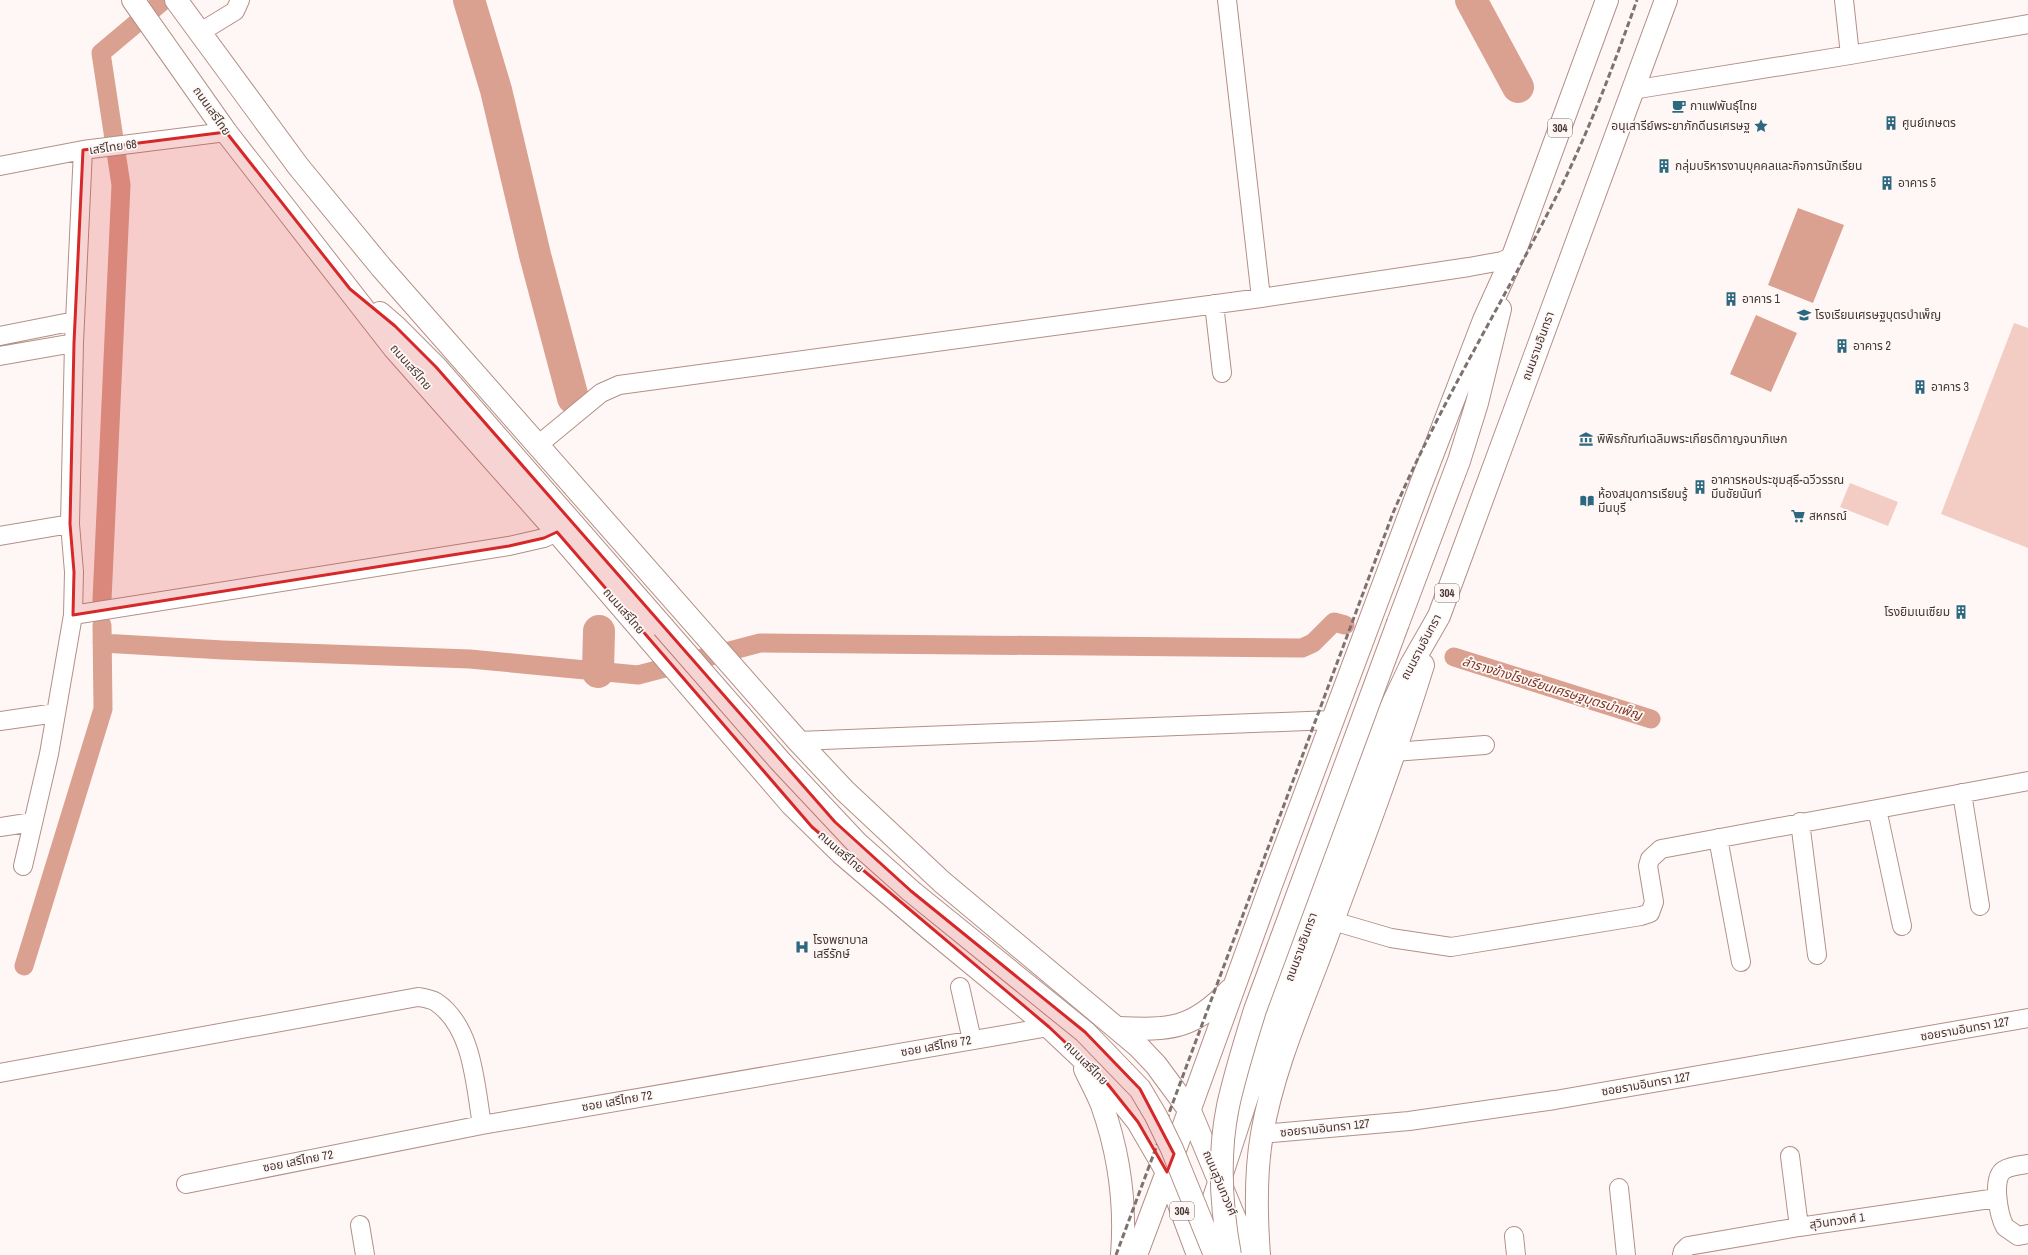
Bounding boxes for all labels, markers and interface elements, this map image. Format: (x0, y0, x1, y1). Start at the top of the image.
street label: ถนนเสรีไทย (189, 83, 235, 139)
cafe icon: กาแฟพันธ์ุไทย (1671, 98, 1687, 114)
place label: กาแฟพันธ์ุไทย (1690, 98, 1757, 114)
building icon: ศูนย์เกษตร (1883, 115, 1899, 131)
place label: ศูนย์เกษตร (1902, 115, 1956, 131)
place label: อนุเสารีย์พระยาภักดีนรเศรษฐ (1611, 118, 1750, 134)
place icon: อนุเสารีย์พระยาภักดีนรเศรษฐ (1753, 118, 1769, 134)
road number: 304 (1548, 119, 1572, 137)
street label: เสรีไทย 68 (88, 136, 138, 158)
building icon: กลุ่มบริหารงานบุคคลและกิจการนักเรียน (1656, 158, 1672, 174)
place label: กลุ่มบริหารงานบุคคลและกิจการนักเรียน (1675, 158, 1862, 174)
building icon: อาคาร 5 (1879, 175, 1895, 191)
place label: อาคาร 5 (1898, 175, 1937, 191)
building icon: อาคาร 1 (1723, 291, 1739, 307)
place label: อาคาร 1 (1742, 291, 1781, 307)
school or university icon: โรงเรียนเศรษฐบุตรบำเพ็ญ (1796, 307, 1812, 323)
place label: โรงเรียนเศรษฐบุตรบำเพ็ญ (1815, 307, 1941, 323)
street label: ถนนรามอินทรา (1518, 309, 1558, 383)
building icon: อาคาร 2 (1834, 338, 1850, 354)
place label: อาคาร 2 (1853, 338, 1891, 354)
street label: ถนนเสรีไทย (387, 341, 435, 393)
building icon: อาคาร 3 (1912, 379, 1928, 395)
place label: อาคาร 3 (1931, 379, 1969, 395)
museum icon: พิพิธภัณฑ์เฉลิมพระเกียรติกาญจนาภิเษก (1578, 431, 1594, 447)
place label: พิพิธภัณฑ์เฉลิมพระเกียรติกาญจนาภิเษก (1597, 431, 1787, 447)
place label: อาคารหอประชุมสุธี-ฉวีวรรณ มีนชัยนันท์ (1711, 472, 1844, 502)
building icon: อาคารหอประชุมสุธี-ฉวีวรรณ มีนชัยนันท์ (1692, 479, 1708, 495)
place label: ห้องสมุดการเรียนรู้ มีนบุรี (1598, 486, 1688, 516)
library icon: ห้องสมุดการเรียนรู้ มีนบุรี (1579, 493, 1595, 509)
supermarket icon: สหกรณ์ (1790, 508, 1806, 524)
place label: สหกรณ์ (1809, 508, 1847, 524)
road number: 304 (1435, 584, 1459, 602)
street label: ถนนเสรีไทย (600, 585, 648, 637)
place label: โรงยิมเนเซียม (1884, 604, 1950, 620)
building icon: โรงยิมเนเซียม (1953, 604, 1969, 620)
street label: ถนนรามอินทรา (1397, 611, 1445, 683)
water label: ลำรางข้างโรงเรียนเศรษฐบุตรบำเพ็ญ (1460, 652, 1645, 724)
street label: ถนนเสรีไทย (815, 828, 867, 876)
street label: ถนนรามอินทรา (1281, 910, 1321, 984)
place label: โรงพยาบาล เสรีรักษ์ (813, 932, 868, 962)
hospital icon: โรงพยาบาล เสรีรักษ์ (794, 939, 810, 955)
street label: ซอยรามอินทรา 127 (1919, 1013, 2011, 1045)
street label: ซอย เสรีไทย 72 (899, 1032, 973, 1060)
street label: ถนนเสรีไทย (1060, 1037, 1112, 1089)
street label: ซอยรามอินทรา 127 (1600, 1068, 1692, 1100)
street label: ซอย เสรีไทย 72 (580, 1087, 654, 1115)
street label: ซอยรามอินทรา 127 (1279, 1115, 1371, 1141)
street label: ซอย เสรีไทย 72 (261, 1146, 335, 1176)
street label: ถนนสุวินทวงศ์ (1199, 1148, 1241, 1218)
road number: 304 (1170, 1202, 1194, 1220)
street label: สุวินทวงศ์ 1 (1808, 1209, 1866, 1233)

